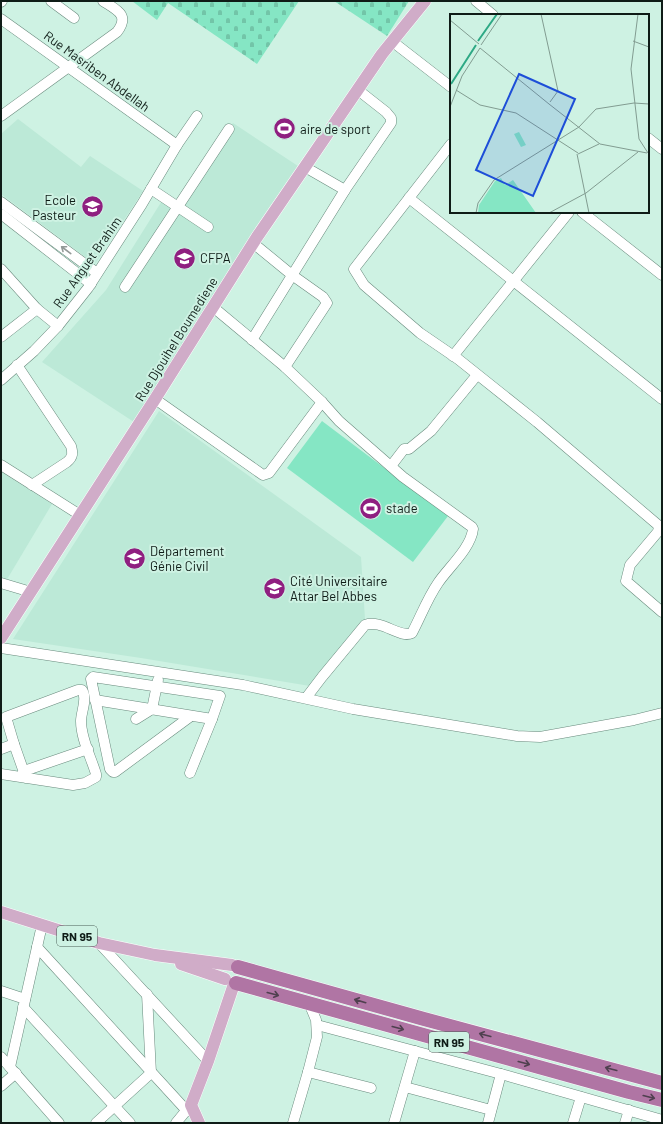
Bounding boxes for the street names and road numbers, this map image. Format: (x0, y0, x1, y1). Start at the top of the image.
street label: Rue Masriben Abdellah (41, 27, 153, 115)
street label: Rue Anguet Brahim (49, 213, 125, 311)
street label: Rue Djouihel Boumediene (131, 274, 221, 404)
road number: RN 95 (57, 926, 97, 946)
road number: RN 95 (429, 1032, 469, 1052)

